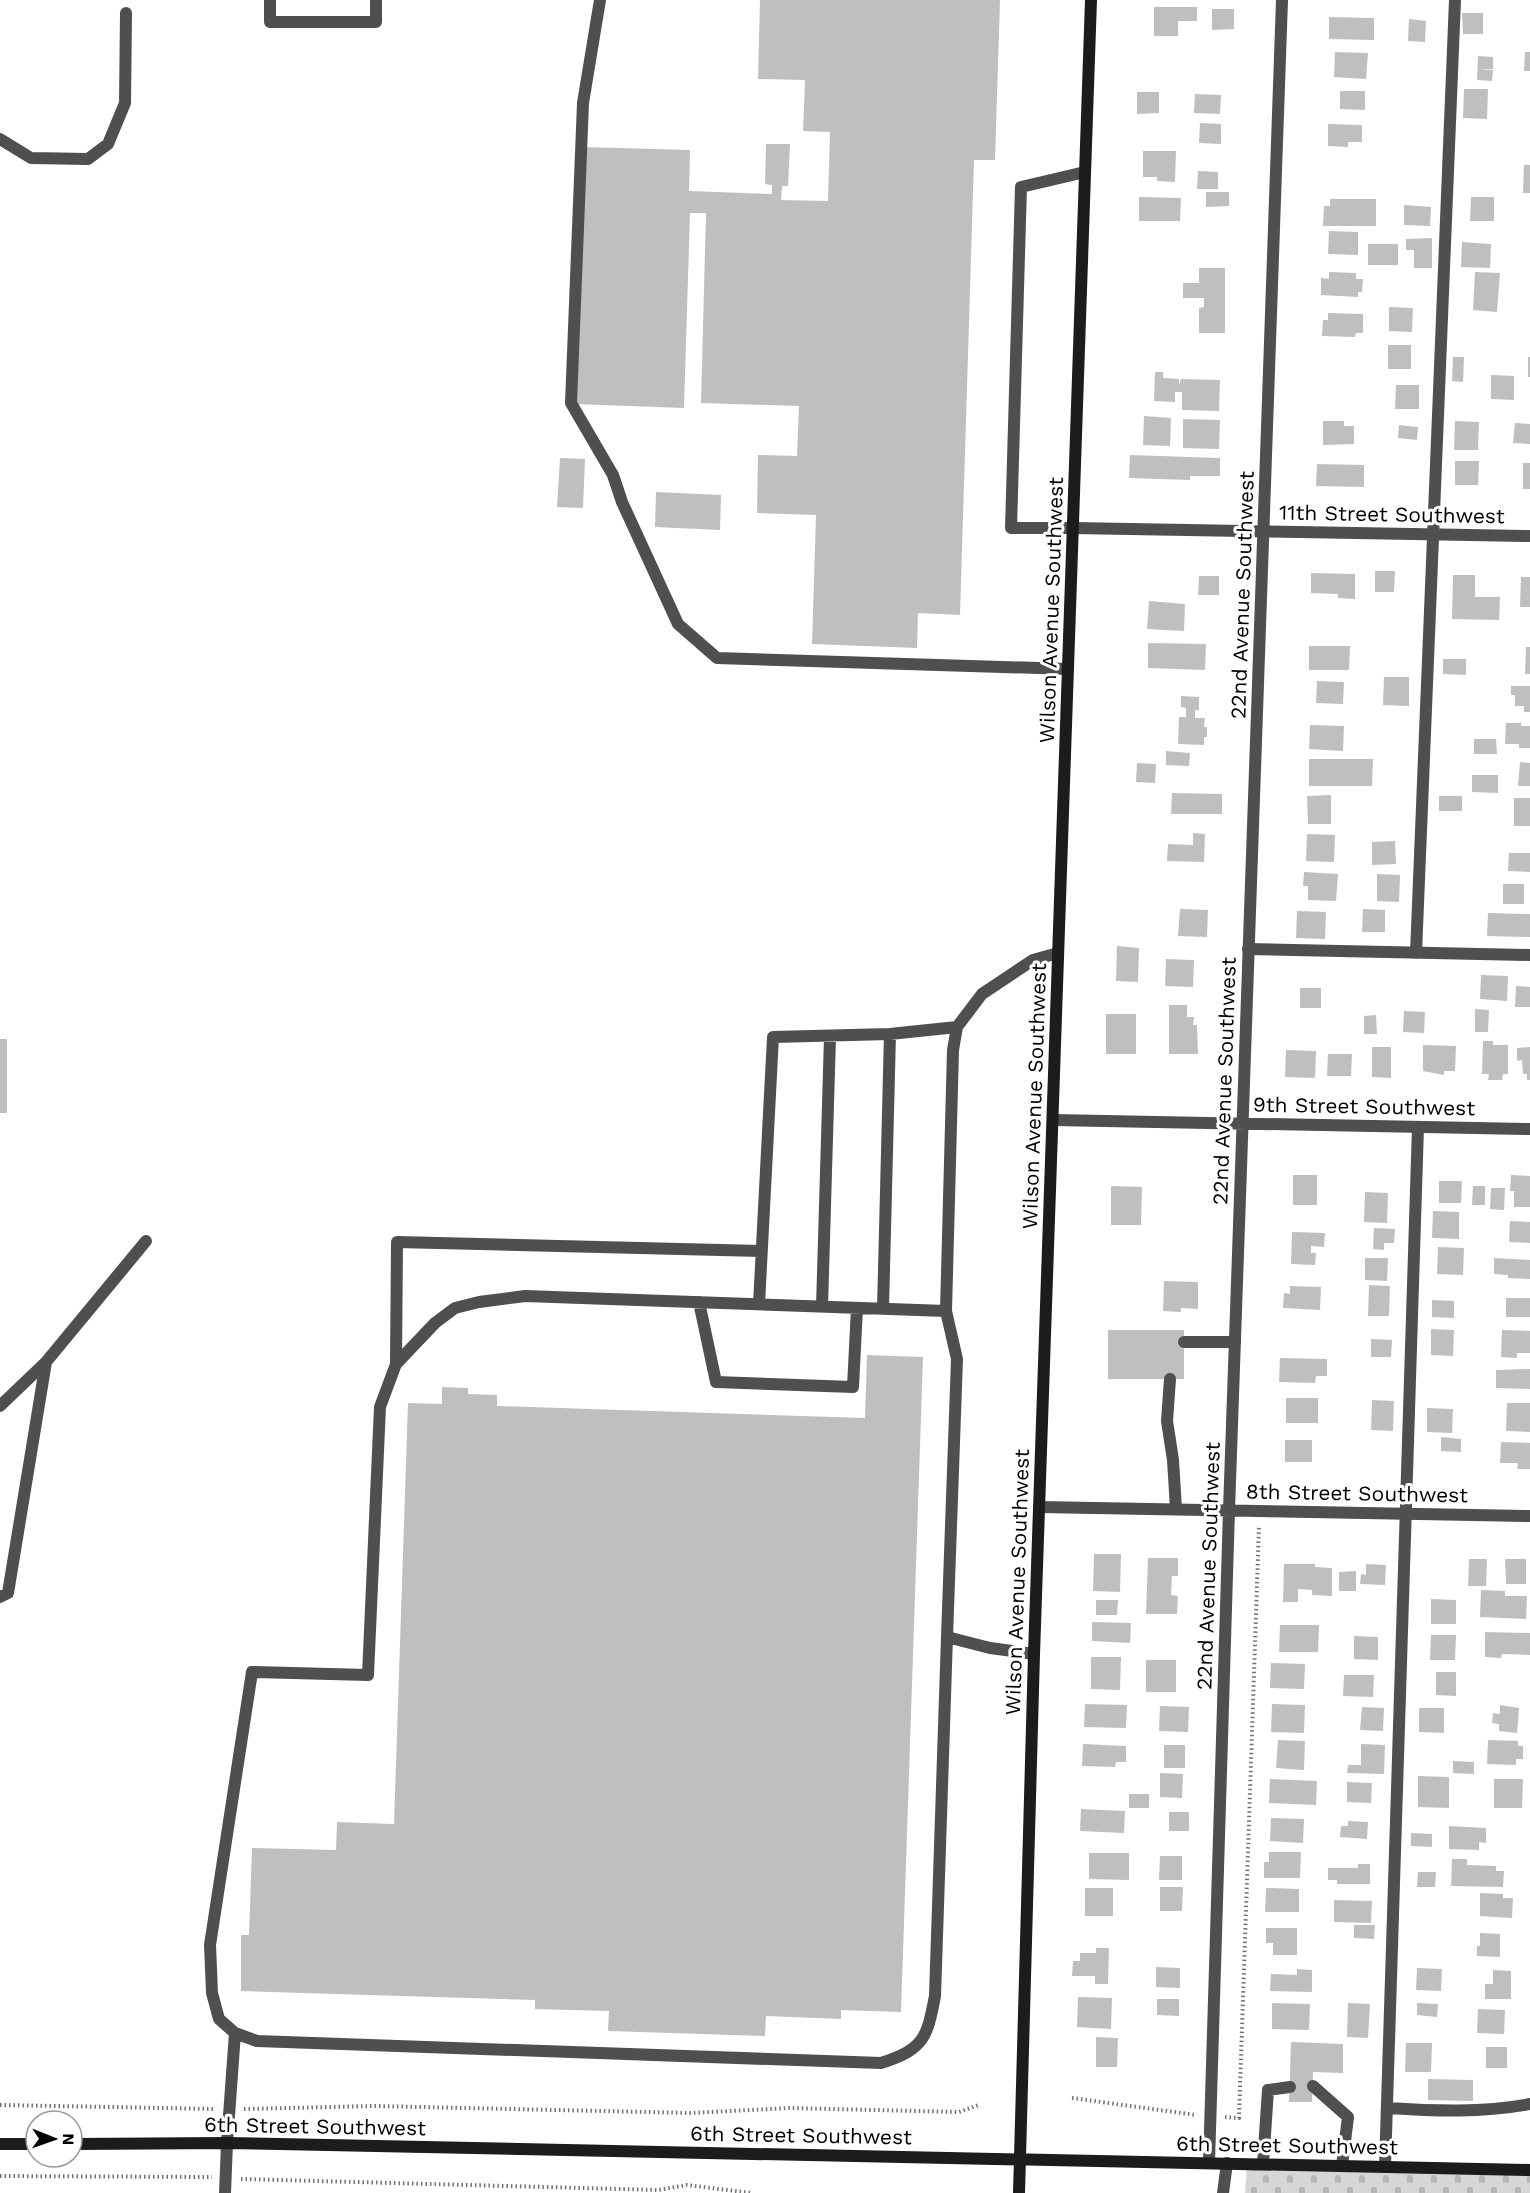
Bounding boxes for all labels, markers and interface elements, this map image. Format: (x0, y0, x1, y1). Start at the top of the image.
street label: 22nd Avenue Southwest (1225, 470, 1259, 719)
street label: Wilson Avenue Southwest (1034, 476, 1068, 744)
street label: 11th Street Southwest (1279, 500, 1505, 528)
street label: 22nd Avenue Southwest (1207, 956, 1241, 1205)
street label: Wilson Avenue Southwest (1017, 962, 1051, 1230)
street label: 9th Street Southwest (1253, 1092, 1475, 1120)
street label: 22nd Avenue Southwest (1191, 1441, 1225, 1690)
street label: Wilson Avenue Southwest (1000, 1448, 1034, 1716)
street label: 8th Street Southwest (1246, 1479, 1468, 1507)
north arrow (24, 2109, 84, 2169)
street label: 6th Street Southwest (204, 2112, 426, 2140)
street label: 6th Street Southwest (690, 2121, 912, 2149)
street label: 6th Street Southwest (1176, 2131, 1398, 2159)
text: N (59, 2133, 78, 2145)

